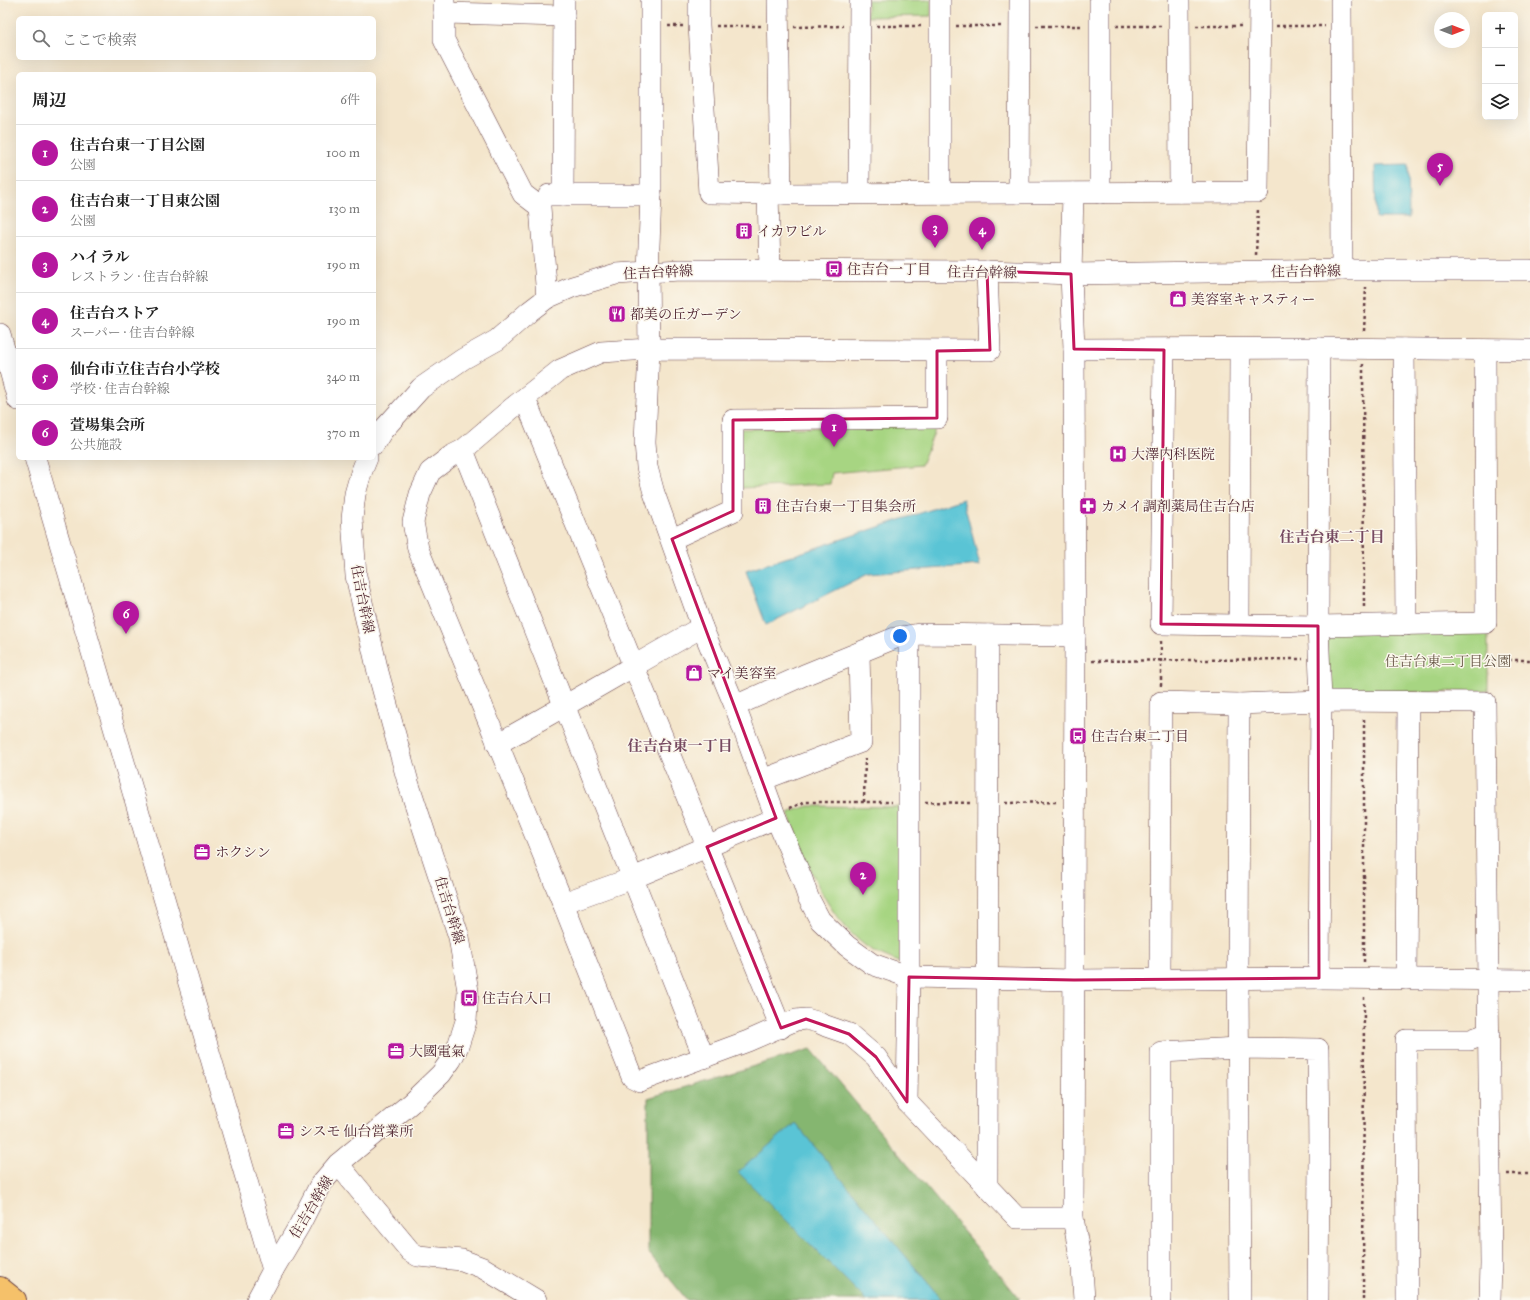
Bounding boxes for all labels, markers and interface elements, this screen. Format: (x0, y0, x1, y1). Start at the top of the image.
north arrow (1434, 12, 1470, 48)
map controls (1482, 12, 1518, 120)
button: + (1482, 12, 1518, 48)
search box (16, 16, 376, 60)
icon: search (30, 27, 52, 49)
text: ここで検索 (62, 31, 137, 49)
button: − (1482, 48, 1518, 84)
button: layers (1482, 84, 1518, 120)
text: 周辺 (32, 90, 66, 111)
text: 6件 (340, 92, 360, 108)
text: 住吉台東一丁目公園 (70, 136, 205, 154)
text: 1 (42, 145, 48, 161)
text: 100 m (326, 145, 360, 161)
pin: 5 (1427, 153, 1453, 186)
text: 公園 (70, 157, 96, 173)
text: 住吉台東一丁目東公園 (70, 192, 220, 210)
text: 2 (42, 201, 48, 217)
text: 130 m (328, 201, 360, 217)
text: 公園 (70, 213, 96, 229)
pin: 3 (922, 215, 948, 248)
pin: 4 (969, 217, 995, 250)
building icon: イカワビル (734, 221, 754, 241)
place label: イカワビル (757, 223, 827, 240)
text: ハイラル (70, 248, 130, 266)
text: 3 (42, 257, 48, 273)
text: 190 m (327, 257, 360, 273)
bus stop icon: 住吉台一丁目 (824, 259, 844, 279)
place label: 住吉台一丁目 (847, 261, 931, 278)
street label: 住吉台幹線 (623, 262, 693, 283)
street label: 住吉台幹線 (1271, 262, 1341, 281)
street label: 住吉台幹線 (947, 263, 1017, 282)
text: レストラン · 住吉台幹線 (70, 269, 208, 285)
shop icon: 美容室キャスティー (1168, 289, 1188, 309)
place label: 美容室キャスティー (1191, 291, 1316, 308)
text: 住吉台ストア (70, 304, 160, 322)
restaurant icon: 都美の丘ガーデン (607, 304, 627, 324)
place label: 都美の丘ガーデン (630, 306, 742, 323)
text: 4 (41, 313, 49, 329)
text: 190 m (327, 313, 360, 329)
text: スーパー · 住吉台幹線 (70, 325, 194, 341)
text: 仙台市立住吉台小学校 (70, 360, 220, 378)
text: 5 (42, 369, 48, 385)
text: 340 m (326, 369, 360, 385)
text: 学校 · 住吉台幹線 (70, 381, 169, 397)
pin: 1 (821, 414, 847, 447)
text: 萱場集会所 (70, 416, 145, 434)
text: 6 (42, 425, 48, 441)
text: 370 m (327, 425, 360, 441)
text: 公共施設 (70, 437, 122, 453)
hospital icon: 大澤内科医院 (1108, 444, 1128, 464)
place label: 大澤内科医院 (1131, 446, 1215, 463)
building icon: 住吉台東一丁目集会所 (753, 496, 773, 516)
pharmacy icon: カメイ調剤薬局住吉台店 (1078, 496, 1098, 516)
place label: 住吉台東一丁目集会所 (776, 498, 916, 515)
place label: カメイ調剤薬局住吉台店 (1101, 498, 1255, 515)
district label: 住吉台東二丁目 (1279, 528, 1385, 546)
street label: 住吉台幹線 (347, 563, 378, 635)
pin: 6 (113, 601, 139, 634)
your location (890, 626, 910, 646)
park label: 住吉台東二丁目公園 (1385, 653, 1511, 670)
shop icon: マイ美容室 (684, 663, 704, 683)
place label: マイ美容室 (707, 665, 777, 682)
bus stop icon: 住吉台東二丁目 (1068, 726, 1088, 746)
place label: 住吉台東二丁目 (1091, 728, 1189, 745)
district label: 住吉台東一丁目 (627, 737, 733, 755)
office icon: ホクシン (192, 842, 212, 862)
place label: ホクシン (215, 844, 271, 861)
pin: 2 (850, 862, 876, 895)
street label: 住吉台幹線 (431, 874, 468, 946)
bus stop icon: 住吉台入口 (459, 988, 479, 1008)
place label: 住吉台入口 (482, 990, 552, 1007)
office icon: 大國電氣 (386, 1041, 406, 1061)
place label: 大國電氣 (409, 1043, 465, 1060)
office icon: シスモ 仙台営業所 (276, 1121, 296, 1141)
place label: シスモ 仙台営業所 (299, 1123, 414, 1140)
street label: 住吉台幹線 (286, 1173, 337, 1242)

